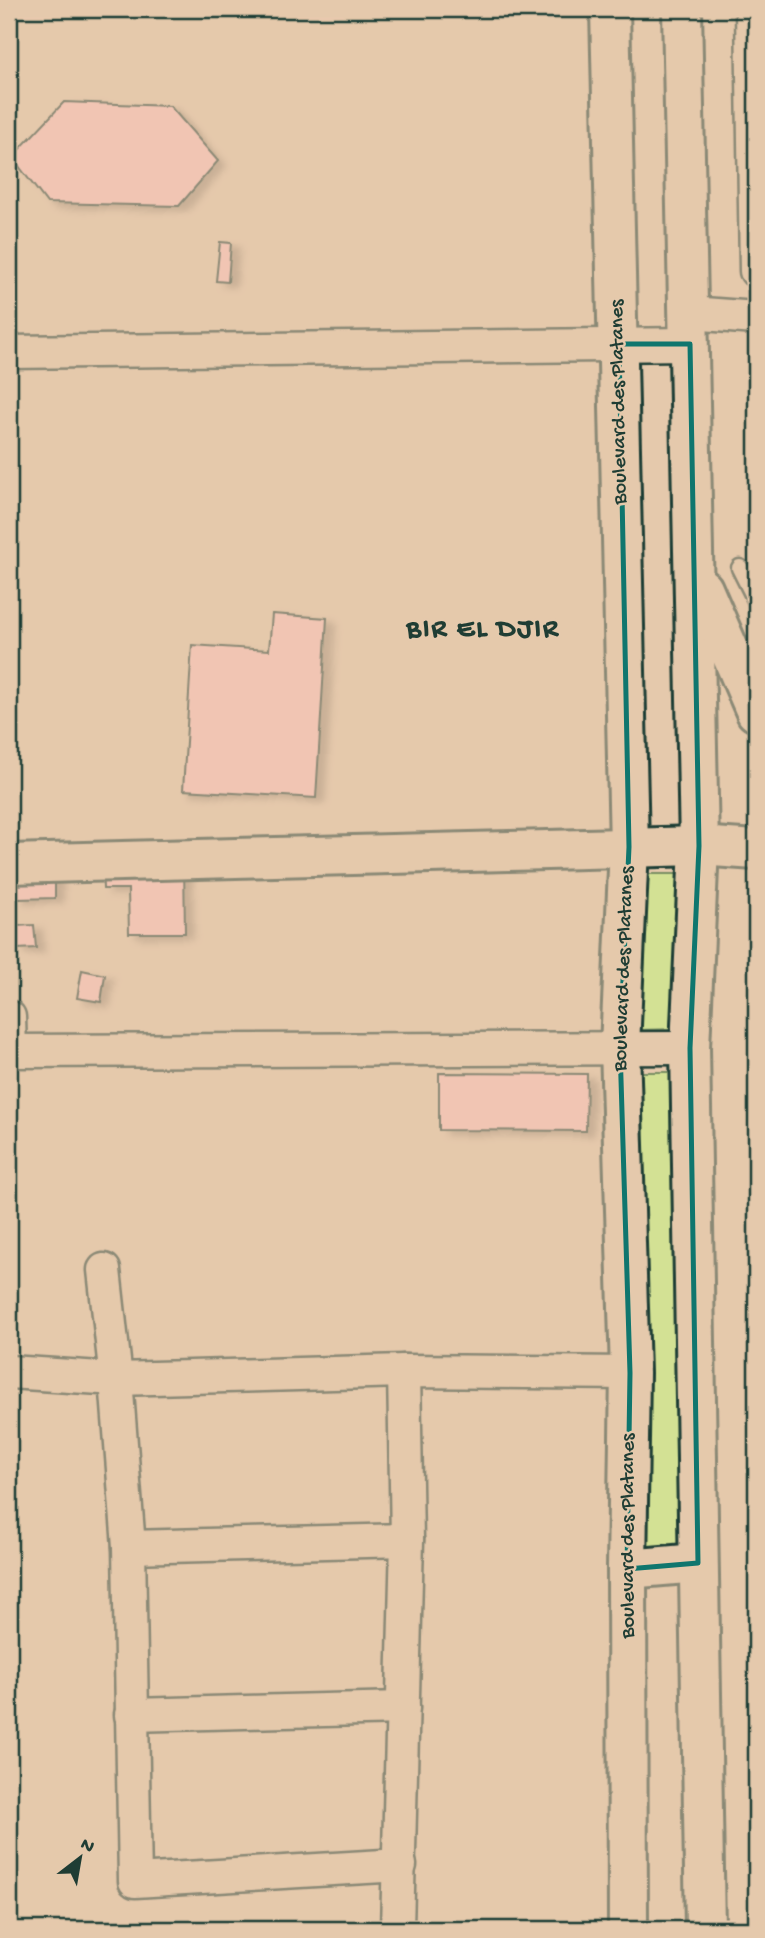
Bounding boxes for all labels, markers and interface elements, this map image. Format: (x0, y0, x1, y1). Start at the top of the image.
street label: Boulevard des Platanes (606, 298, 634, 506)
district label: BIR EL DJIR (405, 614, 560, 647)
street label: Boulevard des Platanes (609, 865, 641, 1073)
street label: Boulevard des Platanes (617, 1432, 642, 1640)
north arrow (46, 1822, 116, 1892)
text: N (76, 1833, 98, 1859)

